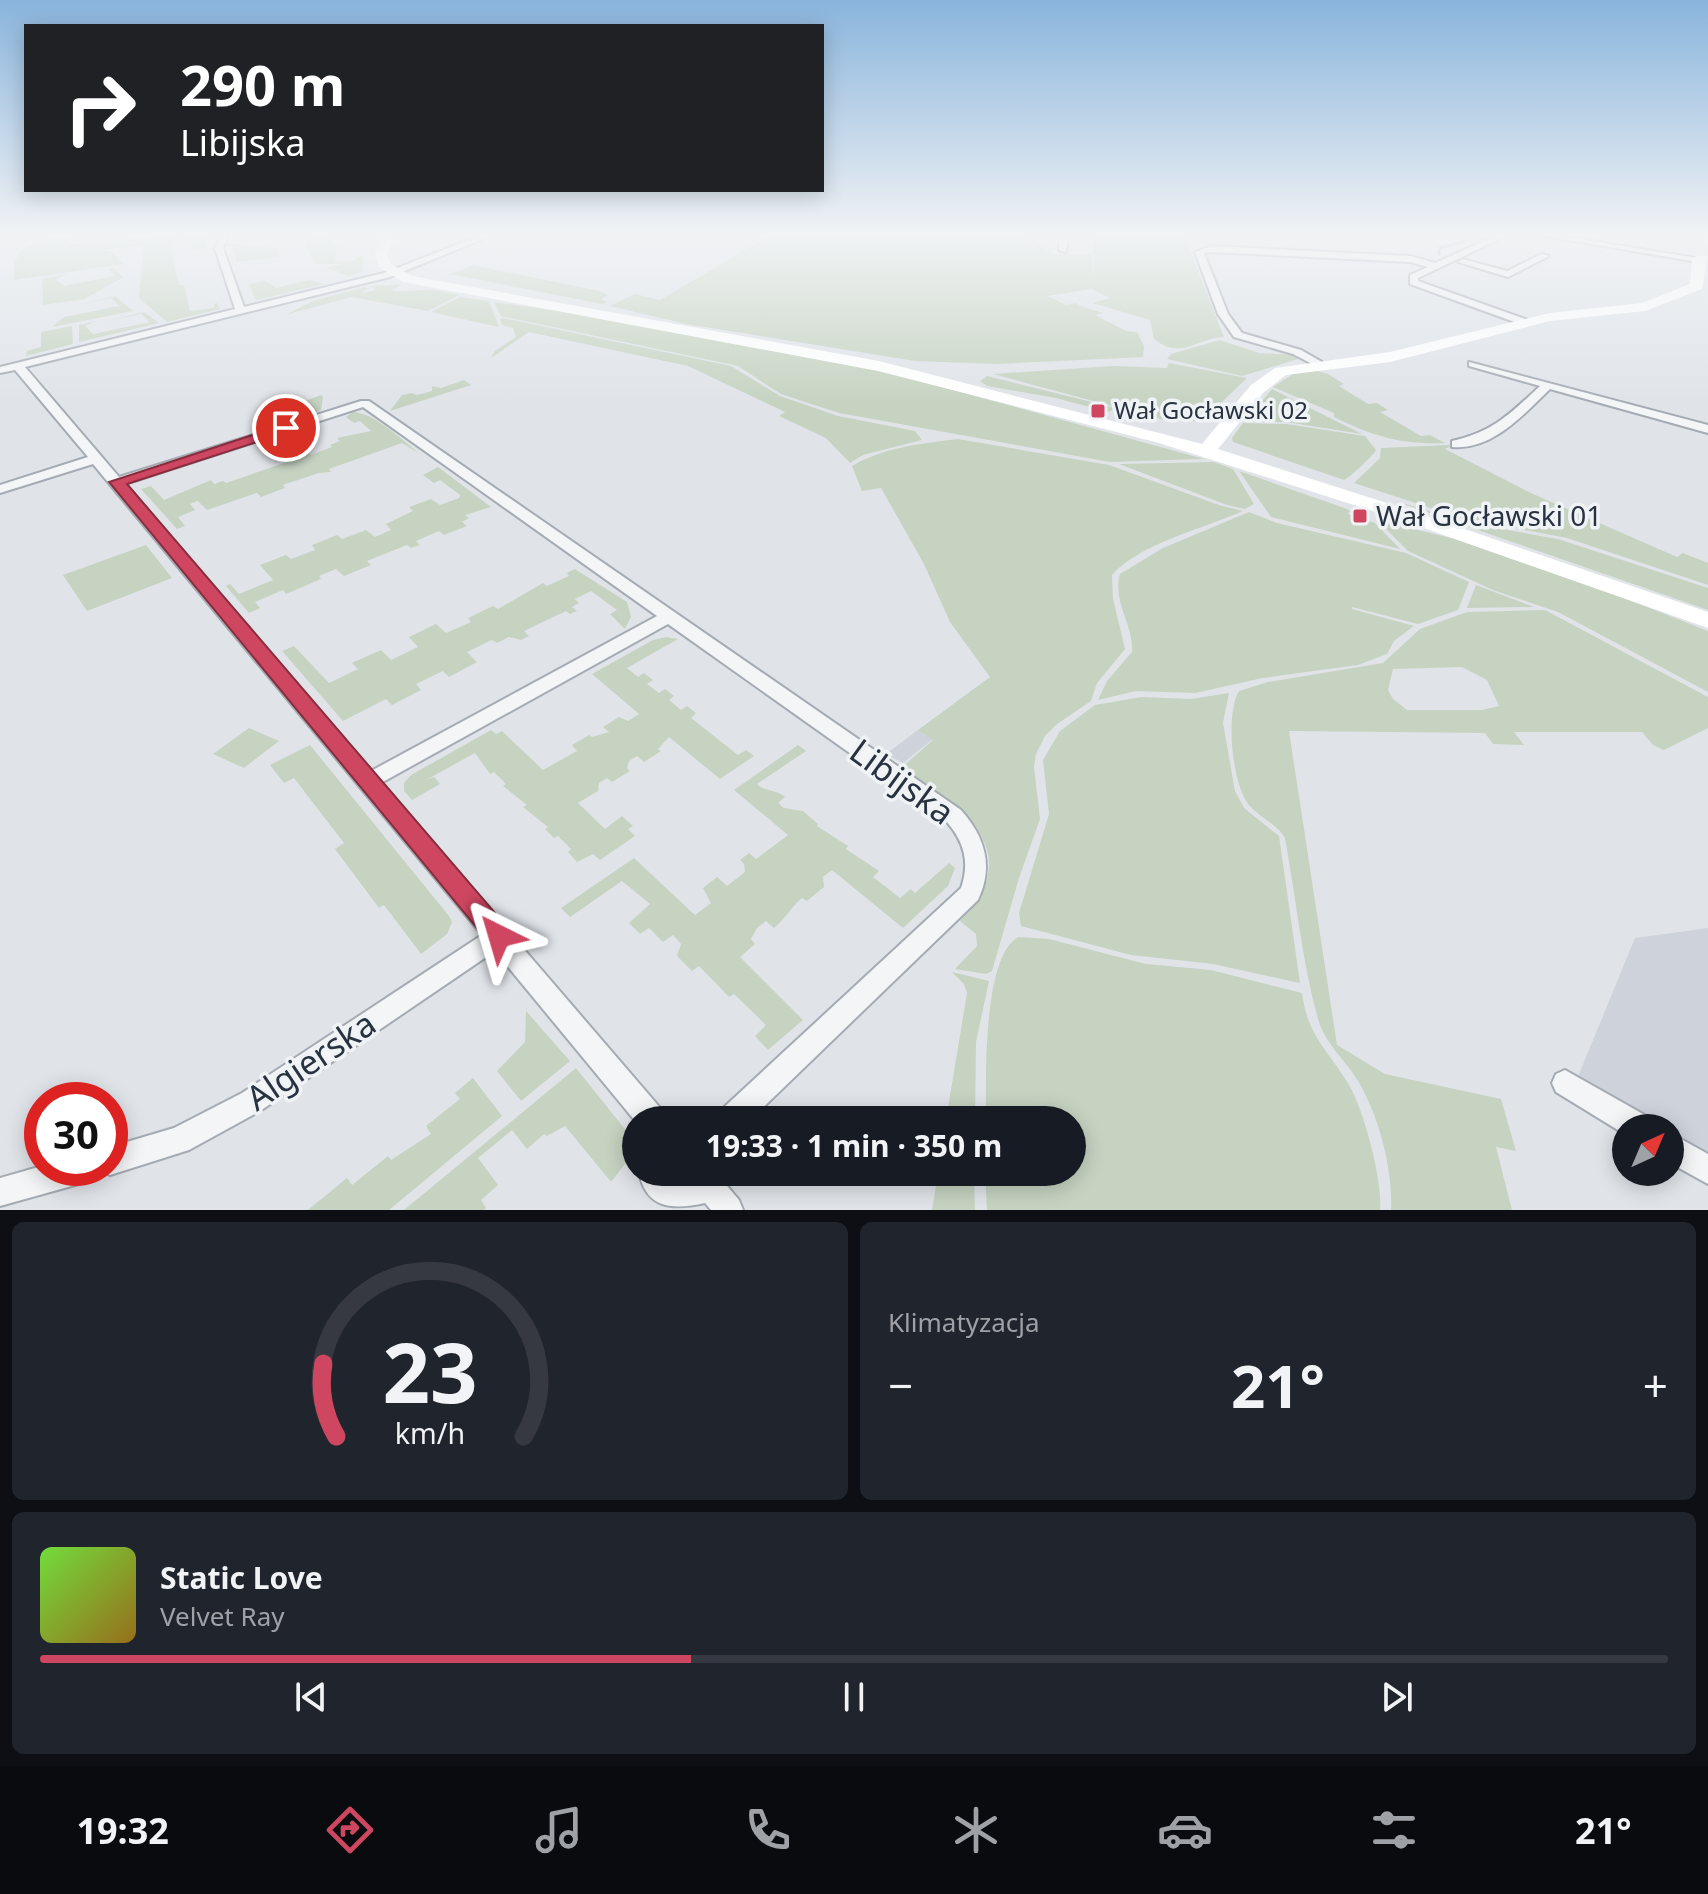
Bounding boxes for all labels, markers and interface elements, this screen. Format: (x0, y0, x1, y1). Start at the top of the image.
text: 290 m (180, 46, 345, 122)
icon: right (48, 56, 152, 160)
text: Libijska (180, 118, 306, 167)
place label: Wał Gocławski 02 (1114, 393, 1308, 426)
pin (252, 394, 320, 462)
marker: Wał Gocławski 02 (1089, 402, 1107, 420)
icon: arrive (264, 406, 308, 450)
place label: Wał Gocławski 01 (1376, 496, 1602, 534)
marker: Wał Gocławski 01 (1351, 507, 1369, 525)
street label: Libijska (841, 728, 964, 835)
position arrow (457, 894, 541, 978)
street label: Algierska (237, 1000, 384, 1120)
speed limit sign: 30 (24, 1082, 128, 1186)
north arrow (1612, 1114, 1684, 1186)
map controls (1612, 1114, 1684, 1186)
text: 19:33 · 1 min · 350 m (706, 1125, 1002, 1166)
text: Klimatyzacja (888, 1304, 1040, 1340)
text: 23 (382, 1314, 478, 1427)
text: 21° (1231, 1344, 1325, 1426)
text: − (888, 1355, 913, 1415)
text: + (1643, 1355, 1668, 1415)
text: km/h (395, 1413, 465, 1452)
text: Static Love (160, 1557, 323, 1598)
text: Velvet Ray (160, 1598, 285, 1634)
icon: previous (289, 1675, 333, 1719)
icon: pause (832, 1675, 876, 1719)
icon: next (1375, 1675, 1419, 1719)
icon: directions (322, 1802, 378, 1858)
icon: music (531, 1802, 587, 1858)
icon: phone (740, 1802, 796, 1858)
icon: climate (948, 1802, 1004, 1858)
icon: car (1157, 1802, 1213, 1858)
icon: filters (1366, 1802, 1422, 1858)
text: 19:32 (76, 1806, 169, 1855)
text: 21° (1575, 1806, 1632, 1855)

